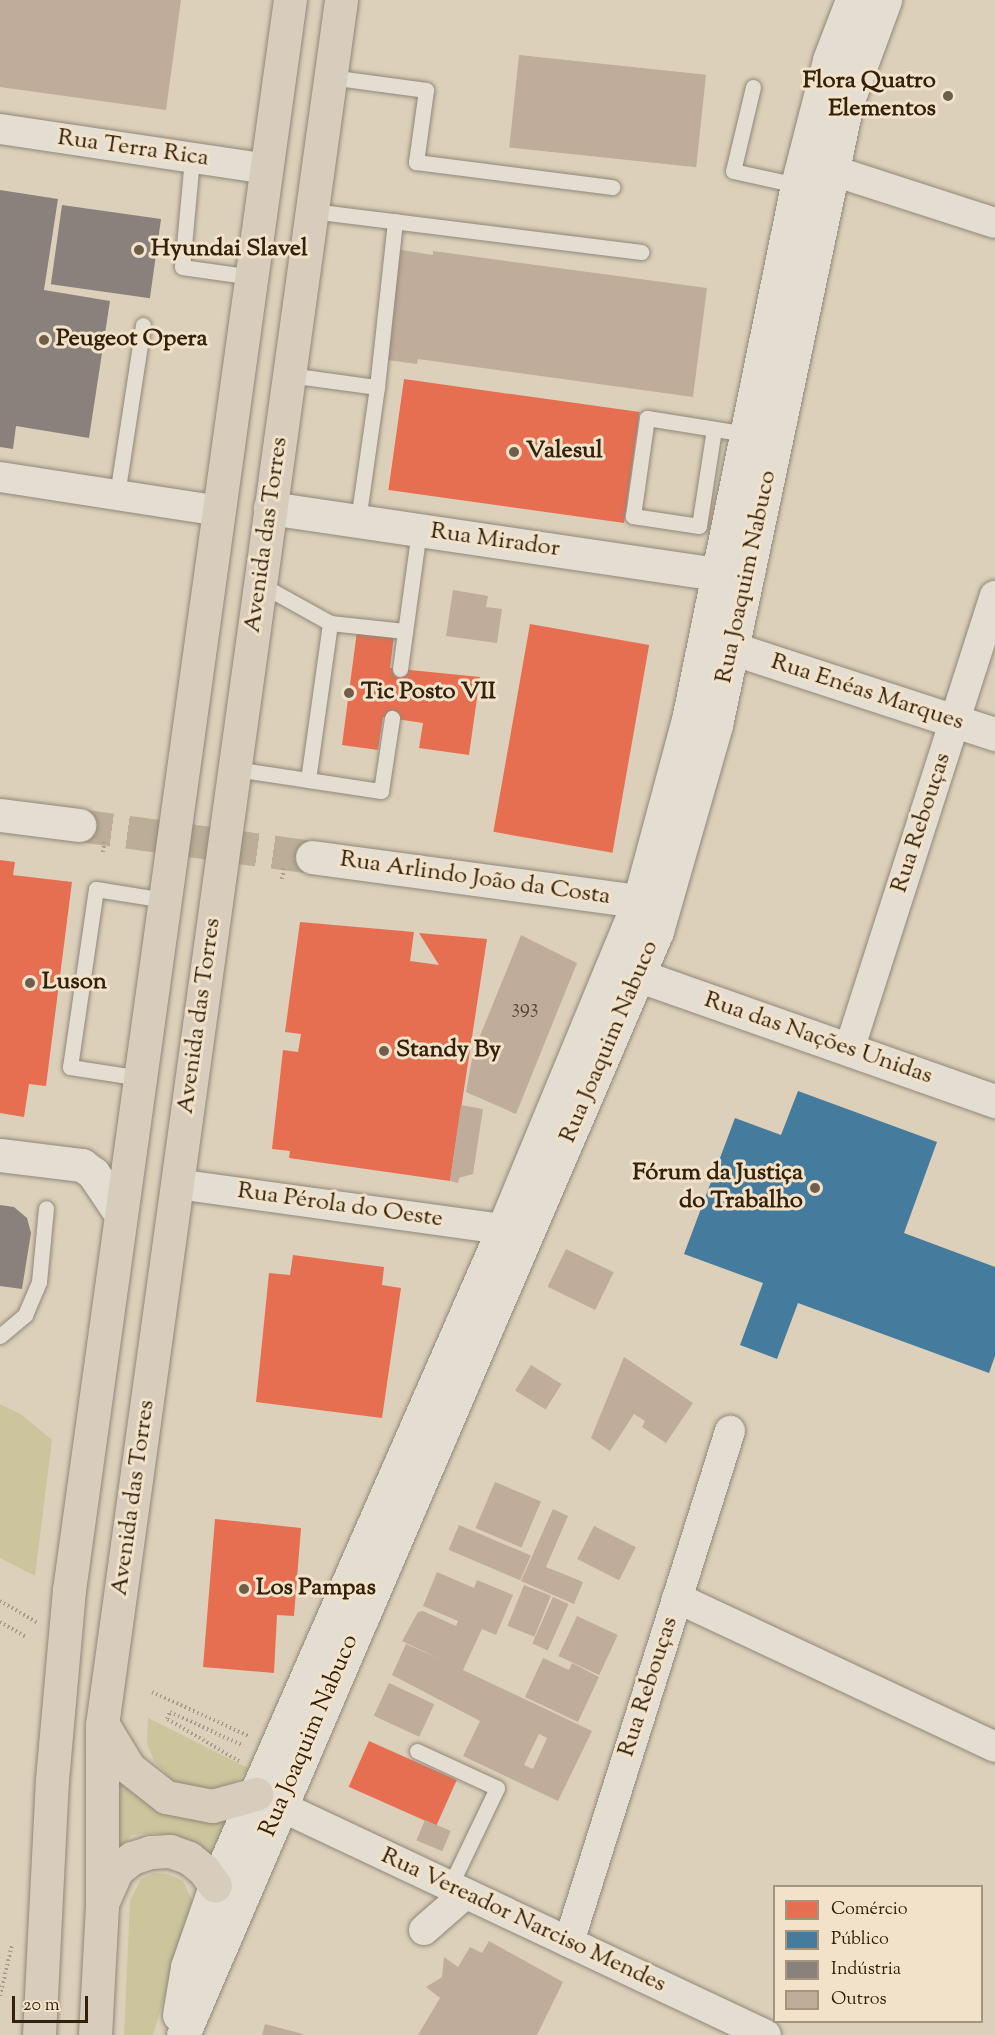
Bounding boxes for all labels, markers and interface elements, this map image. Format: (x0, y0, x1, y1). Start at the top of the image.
place label: Flora Quatro Elementos (803, 68, 936, 124)
marker: Flora Quatro Elementos (941, 89, 955, 103)
street label: Rua Terra Rica (55, 124, 211, 174)
place label: Hyundai Slavel (151, 236, 308, 264)
marker: Hyundai Slavel (132, 243, 146, 257)
place label: Peugeot Opera (56, 326, 208, 354)
marker: Peugeot Opera (37, 333, 51, 347)
street label: Avenida das Torres (239, 435, 295, 635)
place label: Valesul (526, 438, 603, 466)
marker: Valesul (507, 445, 521, 459)
street label: Rua Joaquim Nabuco (710, 468, 784, 686)
street label: Rua Mirador (428, 518, 562, 564)
street label: Rua Enéas Marques (767, 648, 967, 738)
place label: Tic Posto VII (361, 679, 496, 707)
marker: Tic Posto VII (342, 686, 356, 700)
street label: Rua Rebouças (886, 749, 958, 897)
street label: Rua Arlindo João da Costa (338, 846, 612, 912)
street label: Avenida das Torres (172, 916, 228, 1116)
street label: Rua Joaquim Nabuco (554, 937, 666, 1147)
place label: Luson (42, 969, 107, 997)
marker: Luson (23, 976, 37, 990)
street label: Rua das Nações Unidas (700, 986, 936, 1092)
house number: 393 (512, 995, 538, 1021)
place label: Standy By (396, 1037, 501, 1065)
marker: Standy By (377, 1044, 391, 1058)
place label: Fórum da Justiça do Trabalho (632, 1160, 803, 1216)
street label: Rua Pérola do Oeste (235, 1177, 445, 1235)
marker: Fórum da Justiça do Trabalho (808, 1181, 822, 1195)
street label: Avenida das Torres (106, 1398, 162, 1598)
place label: Los Pampas (256, 1575, 376, 1603)
marker: Los Pampas (237, 1582, 251, 1596)
street label: Rua Rebouças (613, 1613, 685, 1761)
street label: Rua Joaquim Nabuco (254, 1631, 366, 1841)
street label: Rua Vereador Narciso Mendes (376, 1842, 670, 2000)
legend (773, 1885, 983, 2023)
text: Comércio (831, 1897, 908, 1923)
text: Público (831, 1927, 889, 1953)
text: Indústria (831, 1957, 901, 1983)
scale bar (15, 1984, 92, 2022)
text: Outros (831, 1987, 887, 2013)
text: 20 m (23, 1993, 60, 2019)

